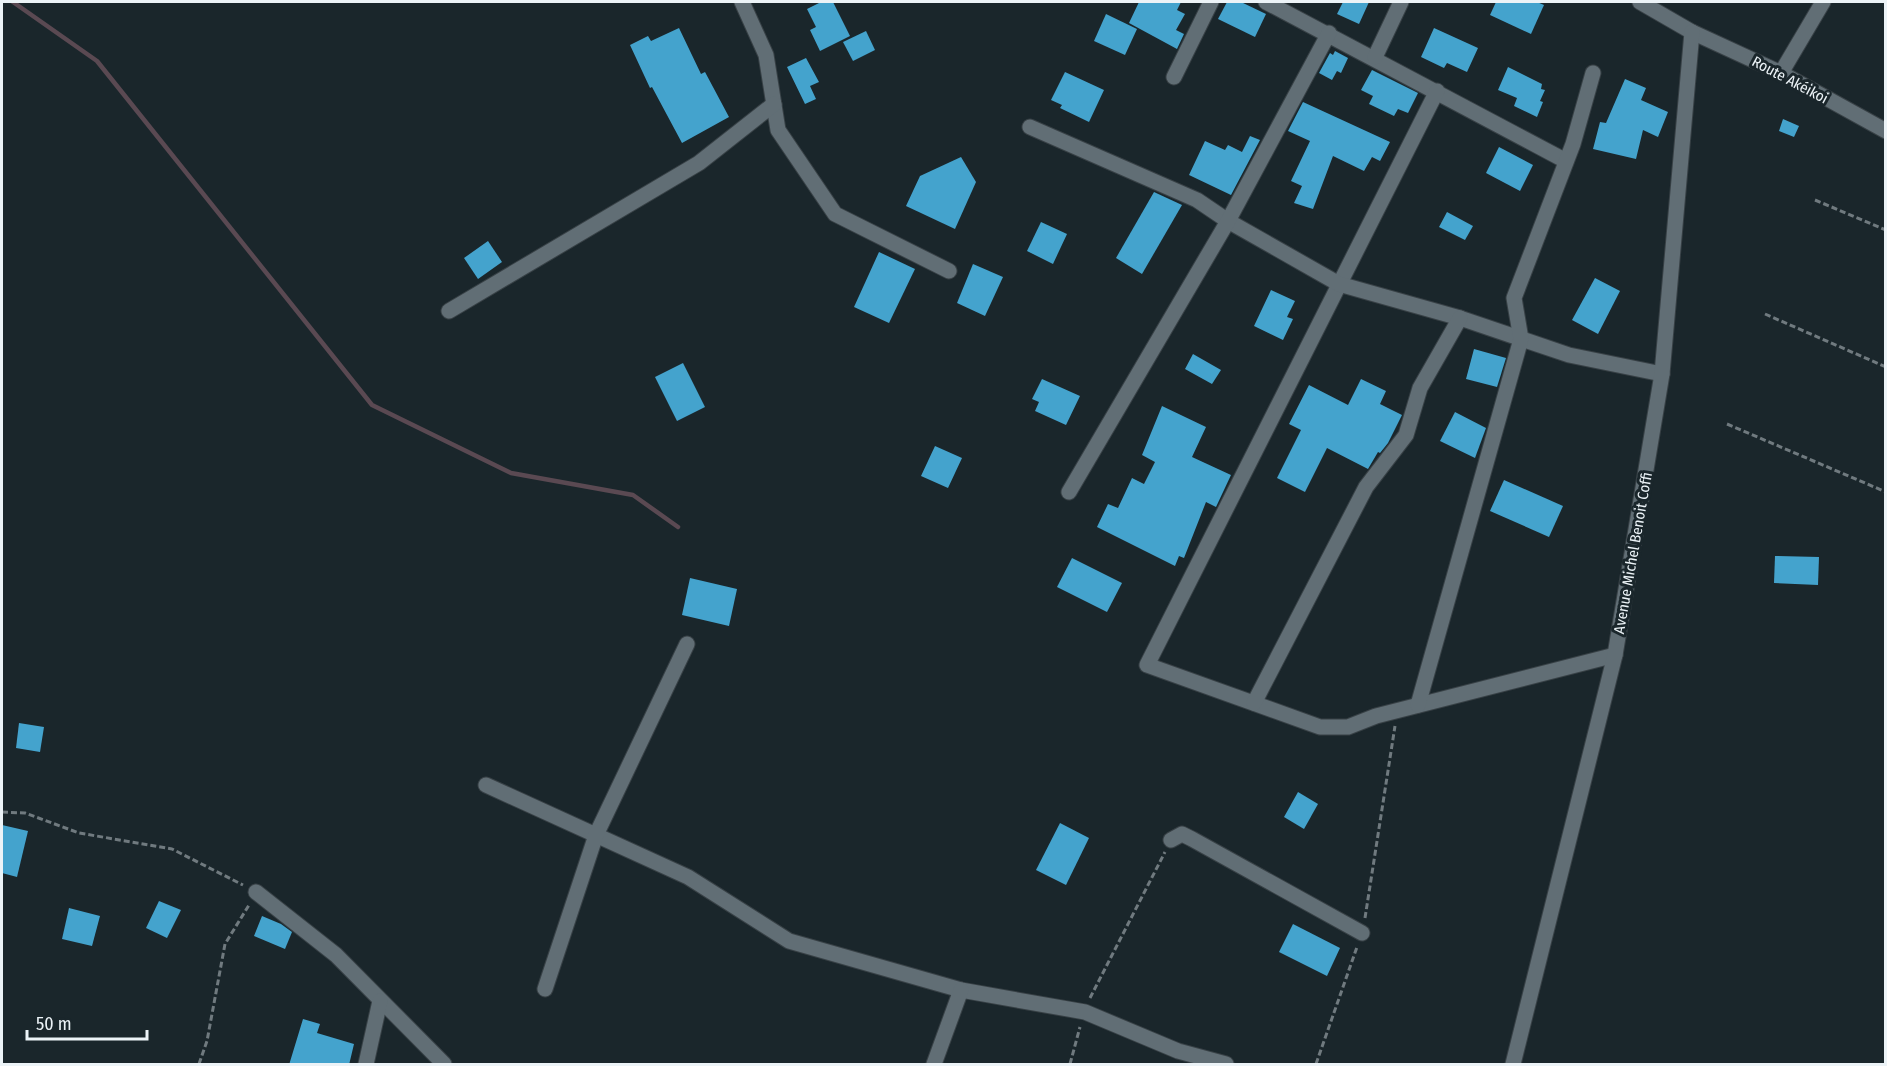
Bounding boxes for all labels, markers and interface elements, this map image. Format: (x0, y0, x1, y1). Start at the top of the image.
street label: Route Akéikoi (1749, 52, 1831, 108)
street label: Avenue Michel Benoit Coffi (1610, 471, 1656, 635)
scale bar (27, 1003, 147, 1041)
text: 50 m (36, 1013, 72, 1035)

